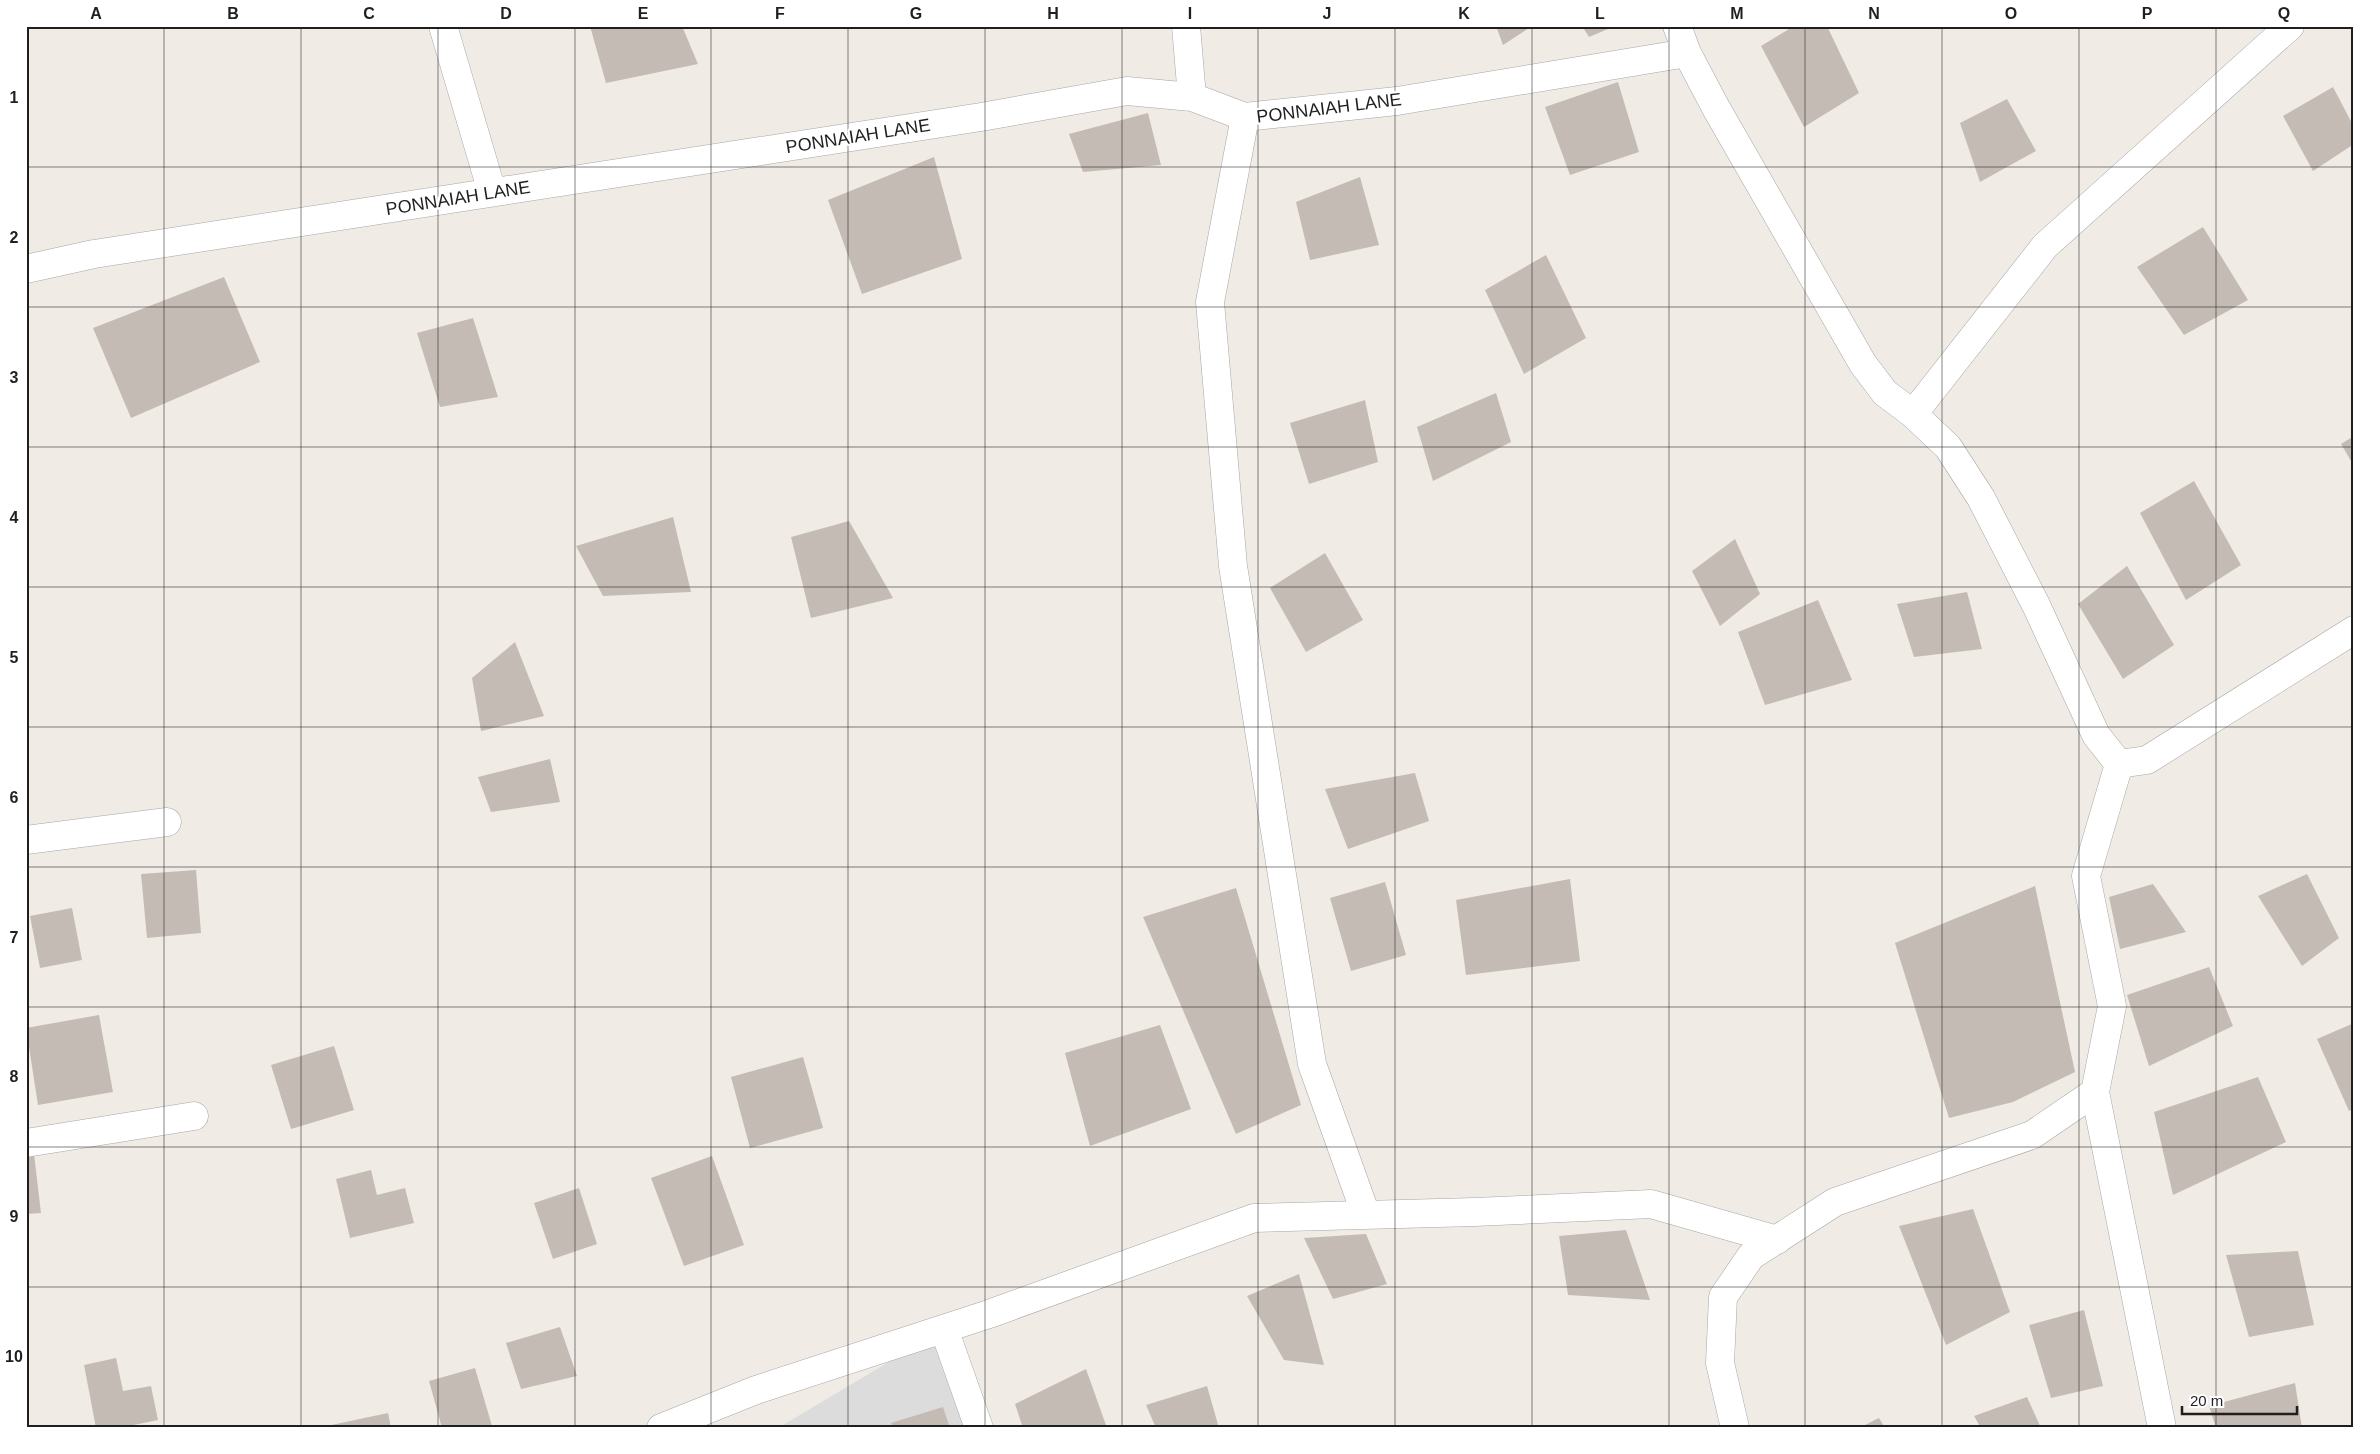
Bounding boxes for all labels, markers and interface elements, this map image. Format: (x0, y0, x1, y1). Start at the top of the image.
text: A (90, 5, 102, 22)
text: B (227, 5, 239, 22)
text: C (363, 5, 375, 22)
text: D (500, 5, 512, 22)
text: E (638, 5, 649, 22)
text: F (775, 5, 785, 22)
text: G (910, 5, 922, 22)
text: H (1047, 5, 1059, 22)
text: I (1188, 5, 1192, 22)
text: J (1323, 5, 1331, 22)
text: K (1458, 5, 1470, 22)
text: L (1595, 5, 1605, 22)
text: M (1730, 5, 1744, 22)
text: N (1868, 5, 1880, 22)
text: O (2005, 5, 2017, 22)
text: P (2142, 5, 2153, 22)
text: Q (2278, 5, 2290, 22)
text: 1 (10, 89, 19, 106)
street label: PONNAIAH LANE (1255, 89, 1403, 127)
street label: PONNAIAH LANE (784, 115, 932, 157)
street label: PONNAIAH LANE (384, 177, 532, 219)
text: 2 (10, 229, 19, 246)
text: 3 (10, 369, 19, 386)
text: 4 (10, 509, 19, 526)
text: 5 (10, 649, 19, 666)
text: 6 (10, 789, 19, 806)
text: 7 (10, 929, 19, 946)
text: 8 (10, 1068, 19, 1085)
text: 9 (10, 1208, 19, 1225)
text: 10 (5, 1348, 23, 1365)
scale bar (2182, 1384, 2298, 1416)
text: 20 m (2190, 1392, 2223, 1409)

